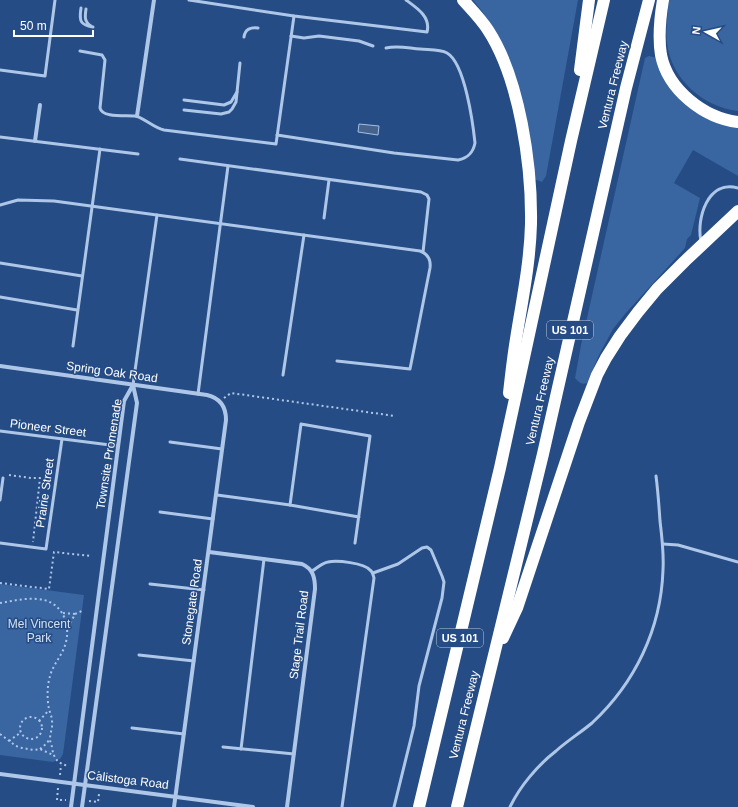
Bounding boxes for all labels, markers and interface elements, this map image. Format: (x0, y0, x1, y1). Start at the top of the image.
scale bar (14, 12, 93, 38)
north arrow (686, 12, 726, 52)
text: 50 m (20, 19, 47, 33)
text: N (690, 26, 703, 35)
street label: Ventura Freeway (595, 39, 631, 131)
road number: US 101 (547, 321, 593, 339)
street label: Ventura Freeway (523, 355, 557, 447)
street label: Spring Oak Road (65, 359, 159, 385)
street label: Townsite Promenade (93, 397, 125, 510)
street label: Pioneer Street (9, 416, 88, 440)
street label: Prairie Street (33, 457, 57, 529)
street label: Stonegate Road (179, 558, 205, 646)
street label: Stage Trail Road (287, 590, 311, 680)
park label: Mel Vincent Park (8, 617, 71, 645)
road number: US 101 (437, 629, 483, 647)
street label: Ventura Freeway (446, 669, 482, 761)
street label: Calistoga Road (86, 768, 170, 792)

